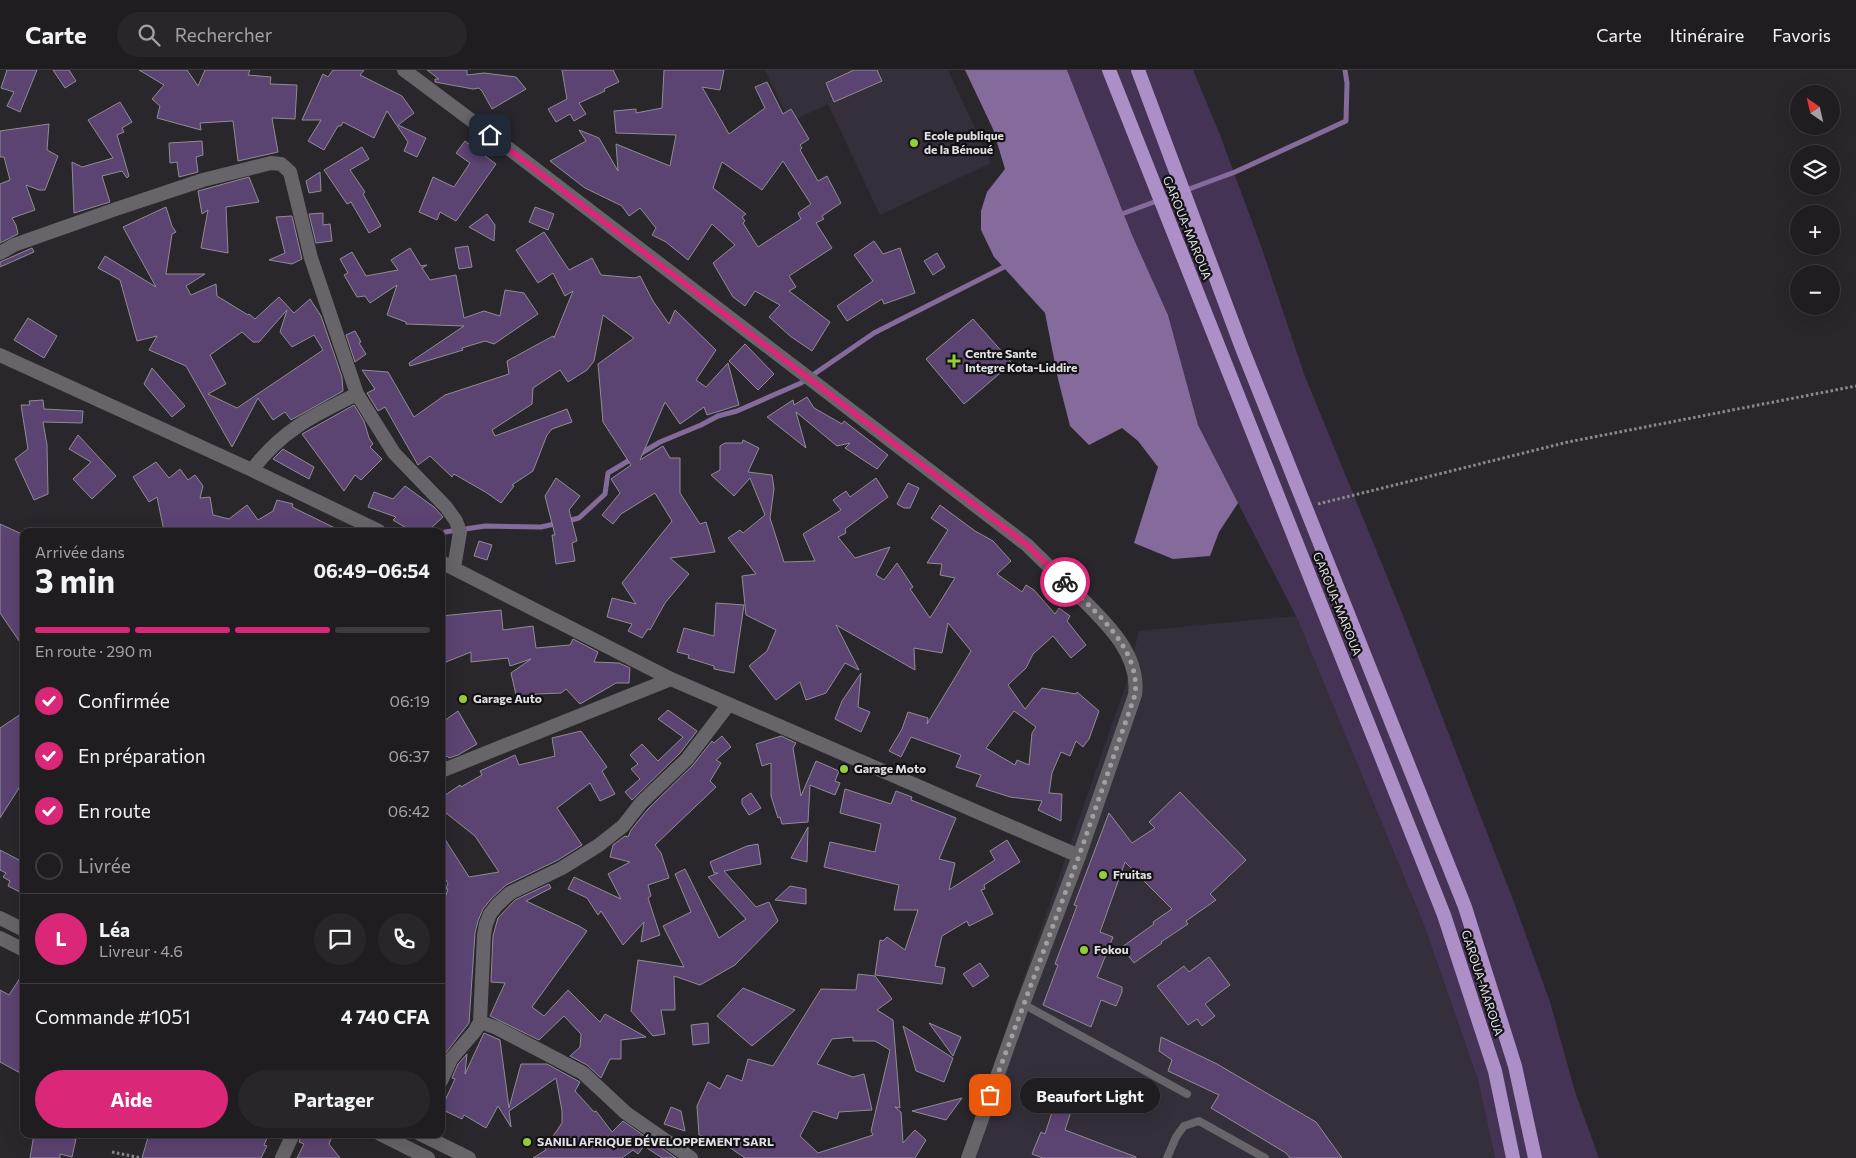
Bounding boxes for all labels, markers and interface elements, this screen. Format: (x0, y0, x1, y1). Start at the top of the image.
search box (117, 12, 467, 57)
text: Carte (25, 20, 87, 49)
icon: search (135, 21, 163, 49)
text: Rechercher (175, 23, 272, 46)
text: Carte (1596, 24, 1642, 46)
text: Itinéraire (1670, 24, 1744, 46)
text: Favoris (1772, 24, 1831, 46)
north arrow (1790, 85, 1840, 135)
map controls (1790, 85, 1840, 315)
pin (469, 114, 511, 156)
icon: home (476, 121, 504, 149)
place label: Ecole publique de la Bénoué (924, 128, 1004, 156)
marker: Ecole publique de la Bénoué (908, 137, 920, 149)
button: layers (1790, 145, 1840, 195)
street label: GAROUA-MAROUA (1161, 174, 1215, 281)
button: + (1790, 205, 1840, 255)
button: − (1790, 265, 1840, 315)
place label: Centre Sante Integre Kota-Liddire (965, 346, 1077, 374)
marker: Centre Sante Integre Kota-Liddire (947, 354, 961, 368)
text: Arrivée dans (35, 542, 125, 561)
street label: GAROUA-MAROUA (1311, 550, 1365, 657)
courier (1040, 557, 1090, 607)
text: 06:49–06:54 (313, 559, 430, 582)
text: 3 min (35, 560, 115, 600)
icon: bike (1051, 568, 1079, 596)
text: En route · 290 m (35, 641, 152, 660)
icon: check (35, 687, 63, 715)
text: Confirmée (78, 689, 170, 712)
text: 06:19 (390, 691, 430, 710)
place label: Garage Auto (473, 691, 542, 705)
marker: Garage Auto (457, 693, 469, 705)
icon: check (35, 742, 63, 770)
text: En préparation (78, 744, 206, 767)
text: 06:37 (389, 746, 430, 765)
place label: Garage Moto (854, 761, 926, 775)
marker: Garage Moto (838, 763, 850, 775)
icon: check (35, 797, 63, 825)
text: En route (78, 799, 151, 822)
text: 06:42 (388, 801, 430, 820)
text: Livrée (78, 854, 131, 877)
place label: Fruitas (1113, 867, 1152, 881)
marker: Fruitas (1097, 869, 1109, 881)
button: chat (314, 913, 366, 965)
button: phone (378, 913, 430, 965)
text: Léa (99, 918, 130, 941)
text: L (55, 927, 67, 950)
street label: GAROUA-MAROUA (1459, 928, 1507, 1037)
text: Livreur · 4.6 (99, 941, 183, 960)
place label: Fokou (1094, 942, 1129, 956)
marker: Fokou (1078, 944, 1090, 956)
text: Commande #1051 (35, 1005, 191, 1028)
text: 4 740 CFA (341, 1005, 430, 1028)
button: Aide (35, 1070, 228, 1128)
button: Partager (238, 1070, 430, 1128)
pin (969, 1074, 1011, 1116)
callout: Beaufort Light (1020, 1078, 1160, 1112)
icon: bag (976, 1081, 1004, 1109)
text: Beaufort Light (1036, 1086, 1144, 1105)
place label: SANILI AFRIQUE DÉVELOPPEMENT SARL (537, 1134, 774, 1148)
marker: SANILI AFRIQUE DÉVELOPPEMENT SARL (521, 1136, 533, 1148)

